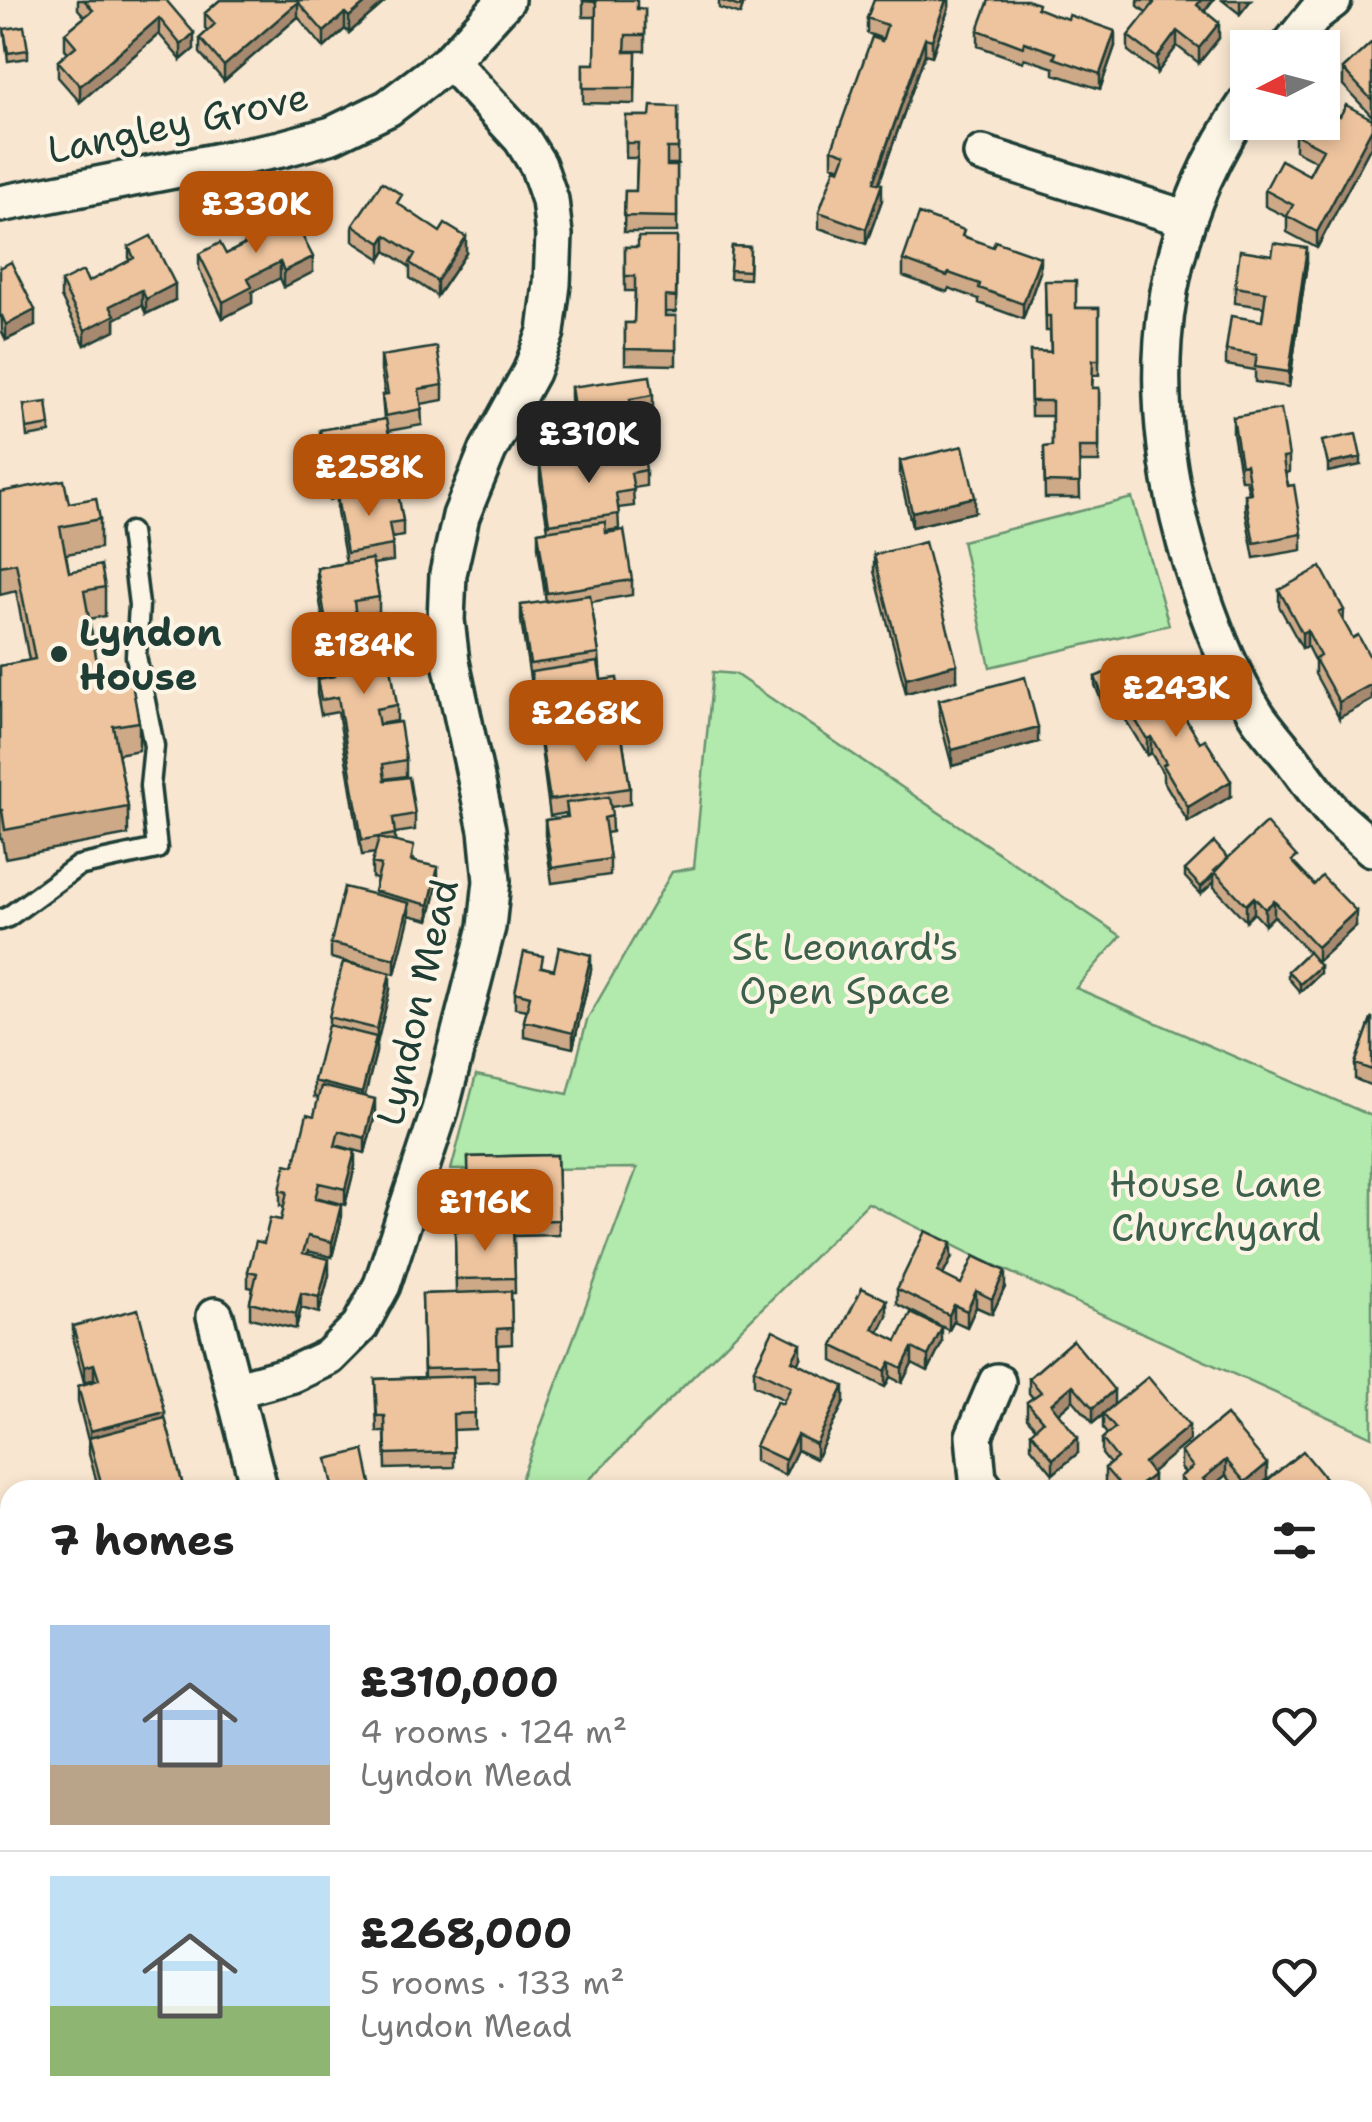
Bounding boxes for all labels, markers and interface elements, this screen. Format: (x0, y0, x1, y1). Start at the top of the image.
north arrow (1230, 30, 1340, 140)
map controls (1230, 30, 1340, 140)
street label: Langley Grove (43, 70, 313, 176)
pin: £330K (186, 171, 326, 256)
text: £330K (201, 182, 311, 225)
pin: £310K (519, 401, 659, 486)
text: £310K (539, 412, 639, 455)
pin: £258K (299, 434, 439, 519)
text: £258K (315, 445, 423, 488)
place label: Lyndon House (79, 607, 222, 702)
pin: £184K (294, 612, 434, 697)
text: £184K (314, 623, 414, 666)
marker: Lyndon House (48, 643, 70, 665)
pin: £243K (1106, 655, 1246, 740)
text: £243K (1122, 666, 1230, 709)
pin: £268K (516, 680, 656, 765)
text: £268K (531, 691, 641, 734)
street label: Lyndon Mead (364, 874, 470, 1130)
park label: St Leonard's Open Space (732, 921, 958, 1016)
park label: House Lane Churchyard (1109, 1158, 1323, 1253)
pin: £116K (415, 1169, 555, 1254)
text: £116K (439, 1180, 531, 1223)
text: 7 homes (50, 1512, 235, 1568)
icon: filters (1267, 1513, 1322, 1568)
text: £310,000 (360, 1654, 559, 1710)
icon: home (130, 1665, 250, 1785)
icon: heart (1267, 1698, 1322, 1753)
text: 4 rooms · 124 m² (360, 1710, 627, 1753)
text: Lyndon Mead (360, 1753, 572, 1796)
text: £268,000 (360, 1905, 572, 1961)
icon: home (130, 1916, 250, 2036)
icon: heart (1267, 1949, 1322, 2004)
text: 5 rooms · 133 m² (360, 1961, 625, 2004)
text: Lyndon Mead (360, 2004, 572, 2047)

